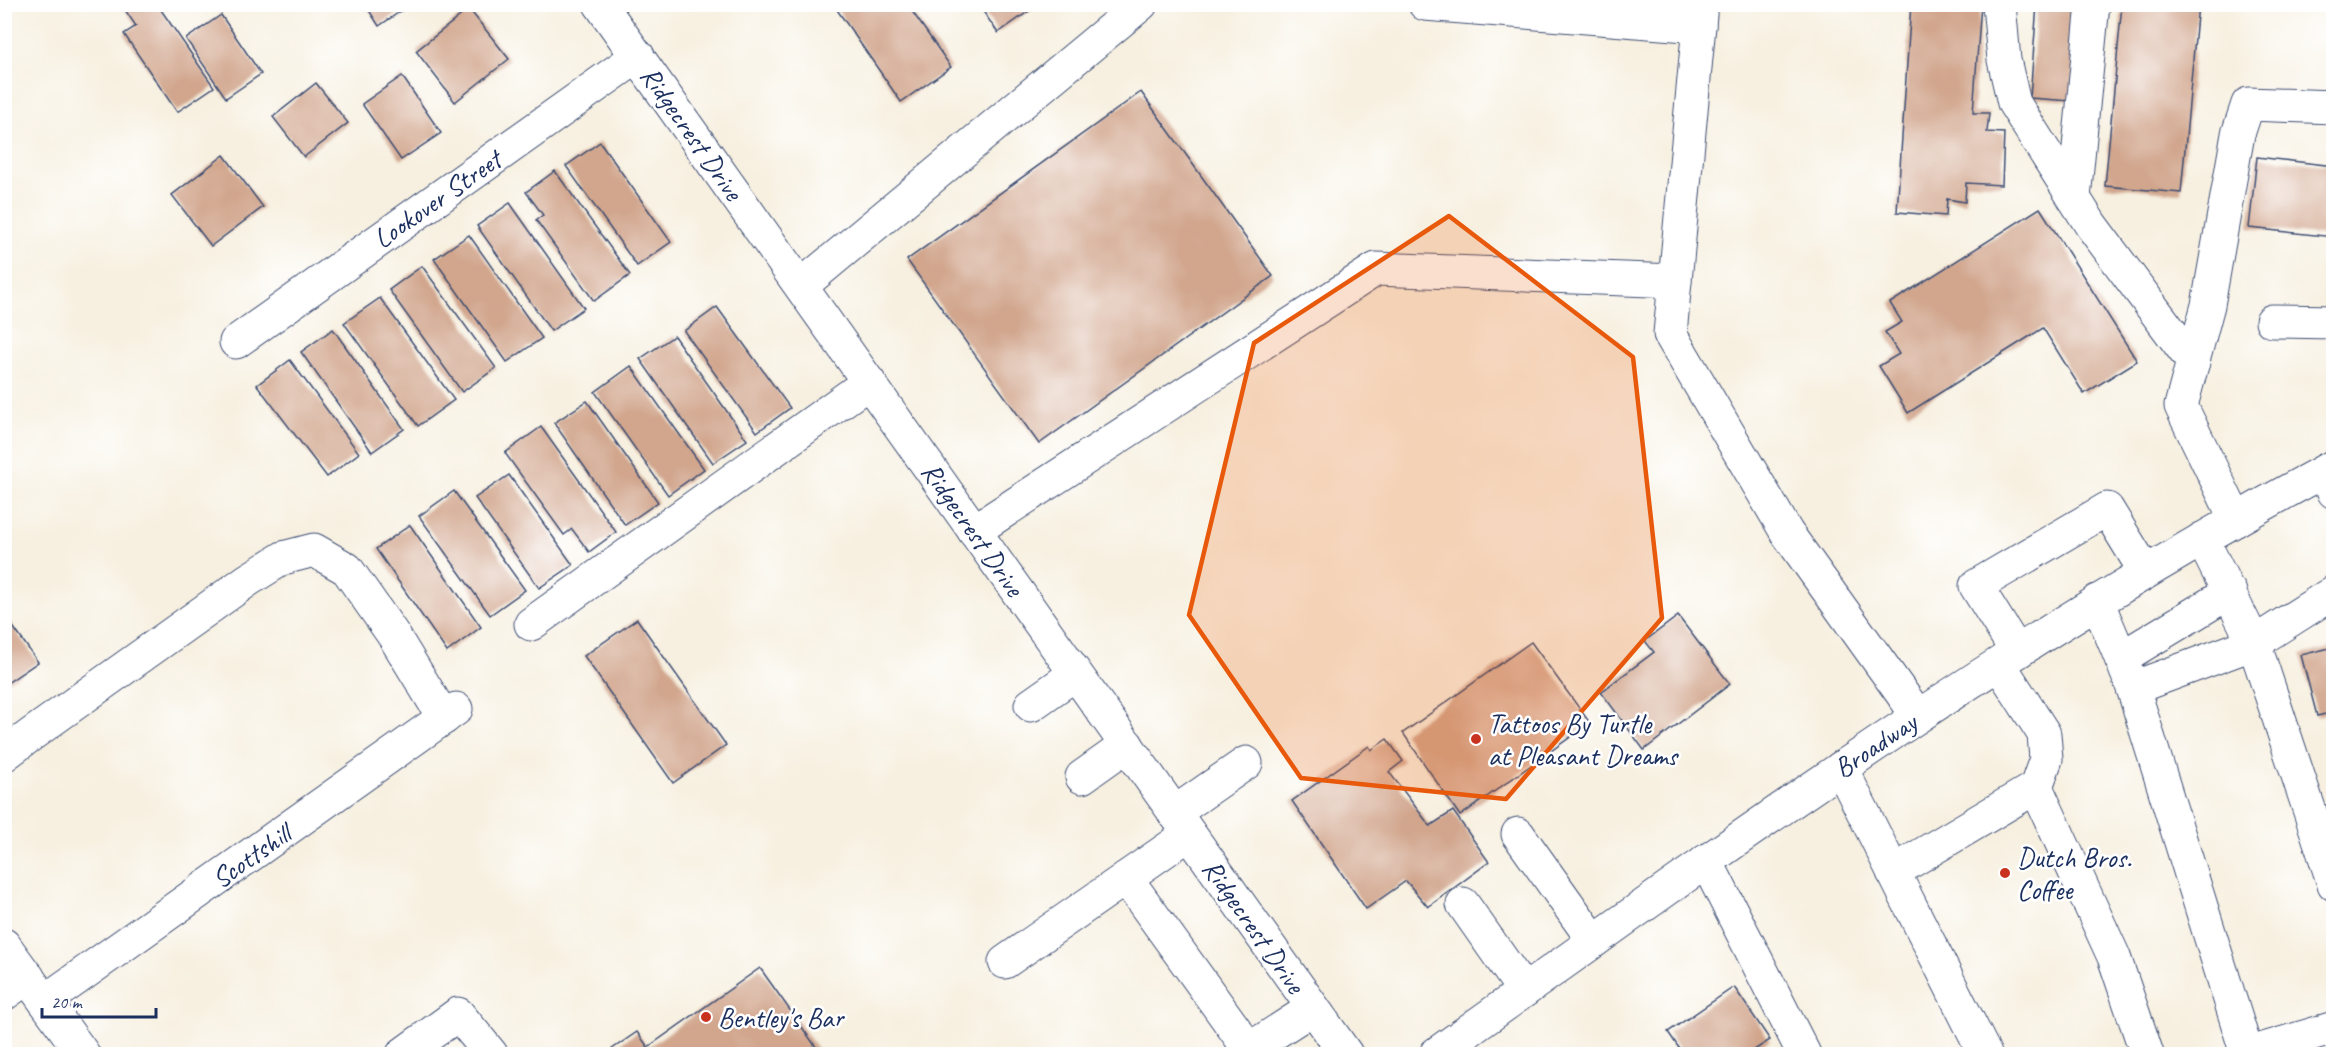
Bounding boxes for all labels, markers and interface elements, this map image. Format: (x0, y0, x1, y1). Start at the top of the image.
street label: Ridgecrest Drive (633, 59, 752, 208)
street label: Lookover Street (366, 140, 511, 256)
street label: Ridgecrest Drive (914, 455, 1033, 604)
street label: Broadway (1827, 703, 1925, 785)
place label: Tattoos By Turtle at Pleasant Dreams (1488, 706, 1680, 773)
marker: Tattoos By Turtle at Pleasant Dreams (1469, 732, 1483, 746)
street label: Scottshill (205, 813, 302, 896)
place label: Dutch Bros. Coffee (2017, 840, 2132, 907)
street label: Ridgecrest Drive (1195, 852, 1314, 1001)
marker: Dutch Bros. Coffee (1998, 866, 2012, 880)
scale bar (42, 981, 156, 1019)
text: 20 m (51, 991, 84, 1013)
place label: Bentley's Bar (718, 1000, 845, 1035)
marker: Bentley's Bar (699, 1010, 713, 1024)

